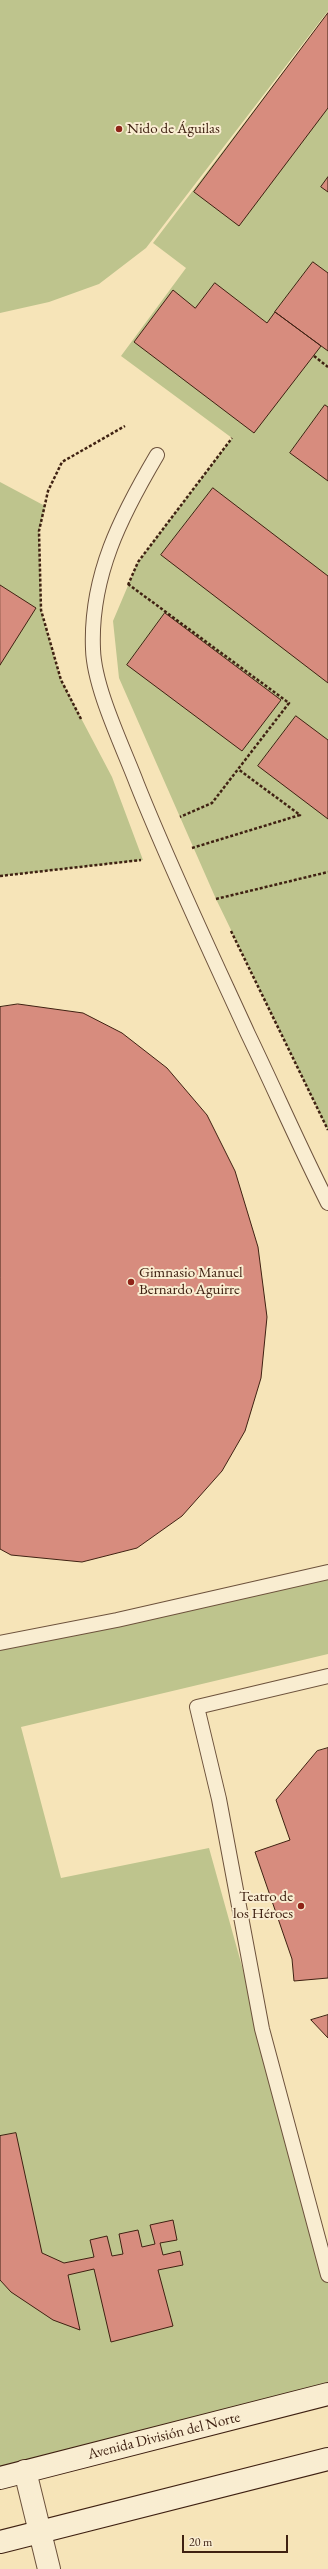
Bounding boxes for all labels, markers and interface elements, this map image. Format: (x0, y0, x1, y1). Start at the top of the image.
place label: Nido de Águilas (127, 120, 220, 138)
marker: Nido de Águilas (114, 124, 124, 134)
place label: Gimnasio Manuel Bernardo Aguirre (139, 1264, 243, 1299)
marker: Gimnasio Manuel Bernardo Aguirre (126, 1277, 136, 1287)
place label: Teatro de los Héroes (233, 1888, 293, 1923)
marker: Teatro de los Héroes (296, 1901, 306, 1911)
street label: Avenida División del Norte (86, 2408, 242, 2464)
scale bar (184, 2527, 290, 2553)
text: 20 m (189, 2534, 212, 2550)

